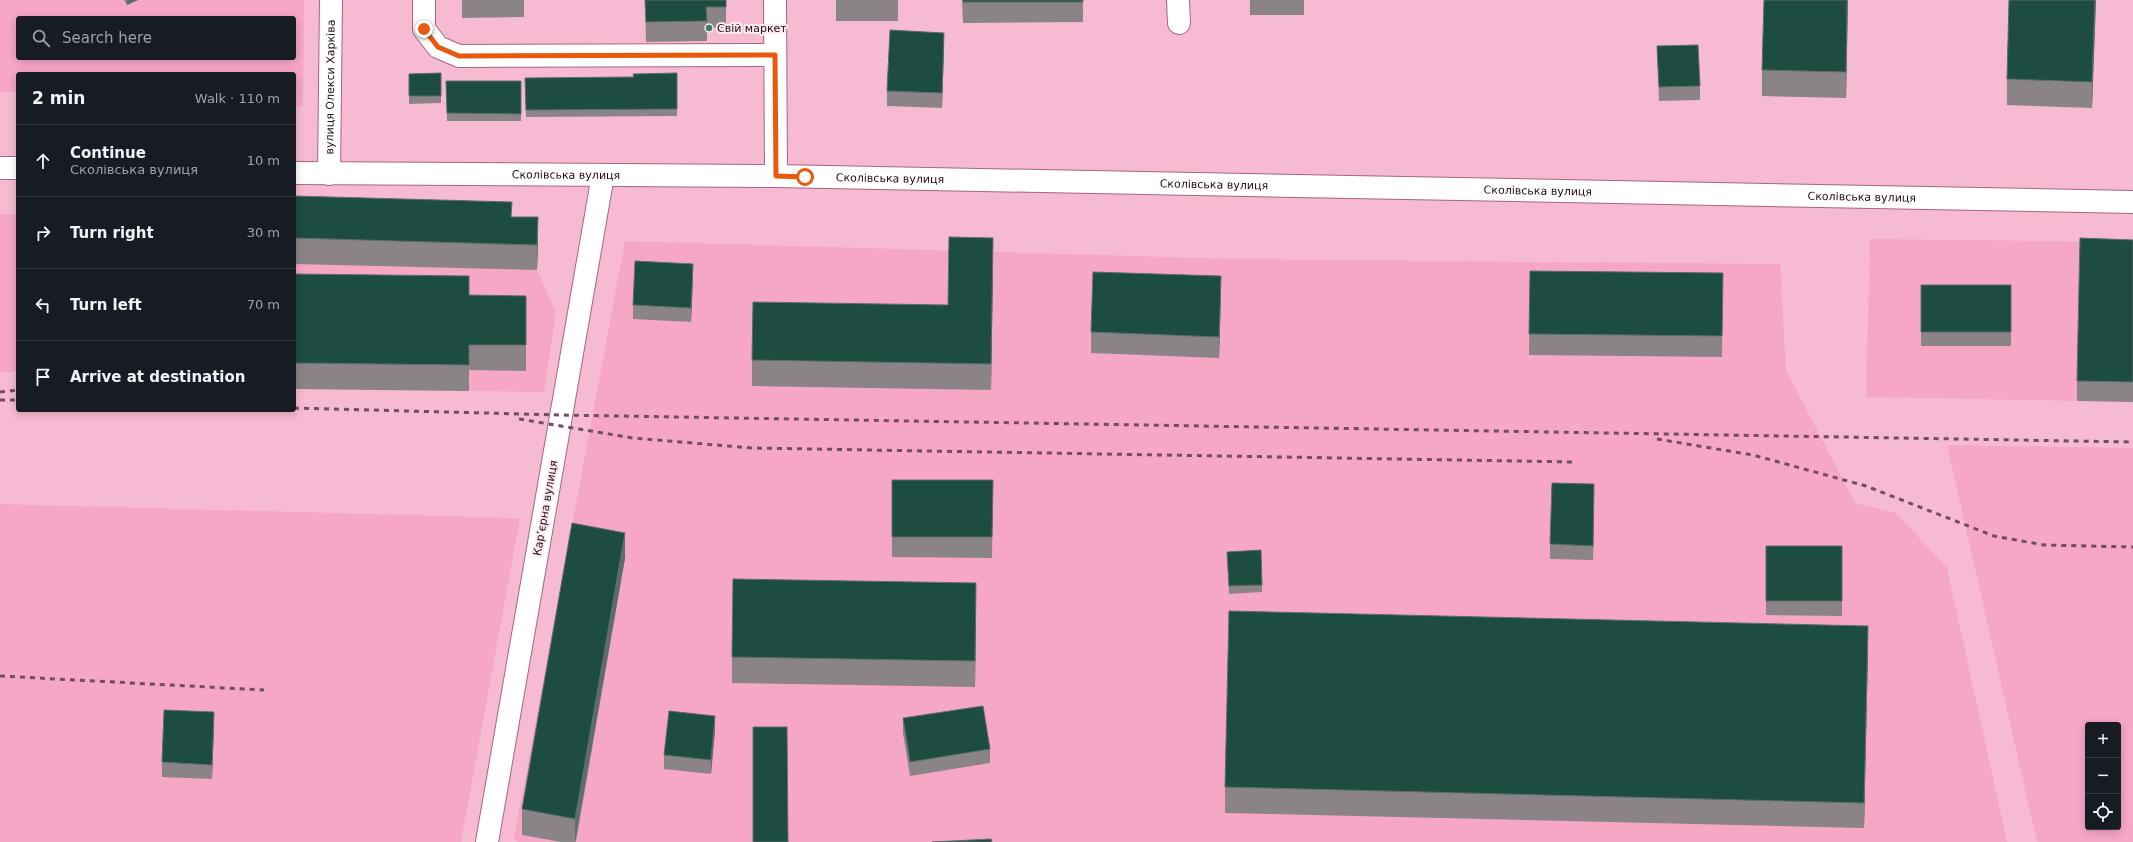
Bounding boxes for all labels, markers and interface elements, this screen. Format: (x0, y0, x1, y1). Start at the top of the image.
search box (16, 16, 296, 60)
street label: вулиця Олекси Харківа (323, 19, 338, 155)
route end (415, 20, 433, 38)
place label: Свій маркет (717, 22, 787, 35)
marker: Свій маркет (704, 23, 714, 33)
icon: search (30, 27, 52, 49)
text: Search here (62, 29, 152, 47)
text: 2 min (32, 88, 85, 108)
text: Walk · 110 m (195, 91, 280, 106)
text: Continue (70, 144, 146, 162)
icon: ahead (32, 150, 54, 172)
text: 10 m (247, 153, 280, 168)
text: Сколівська вулиця (70, 162, 198, 177)
street label: Сколівська вулиця (512, 168, 620, 182)
route start (796, 168, 814, 186)
street label: Сколівська вулиця (836, 171, 944, 186)
street label: Сколівська вулиця (1160, 177, 1268, 192)
street label: Сколівська вулиця (1484, 184, 1592, 199)
street label: Сколівська вулиця (1807, 190, 1916, 205)
icon: right (32, 222, 54, 244)
text: Turn right (70, 224, 154, 242)
text: 30 m (247, 225, 280, 240)
icon: left (32, 294, 54, 316)
text: Turn left (70, 296, 142, 314)
text: 70 m (247, 297, 280, 312)
icon: arrive (32, 366, 54, 388)
text: Arrive at destination (70, 368, 245, 386)
street label: Карʼєрна вулиця (531, 459, 560, 557)
map controls (2085, 722, 2121, 830)
button: + (2085, 722, 2121, 758)
button: − (2085, 758, 2121, 794)
button: locate (2085, 794, 2121, 830)

